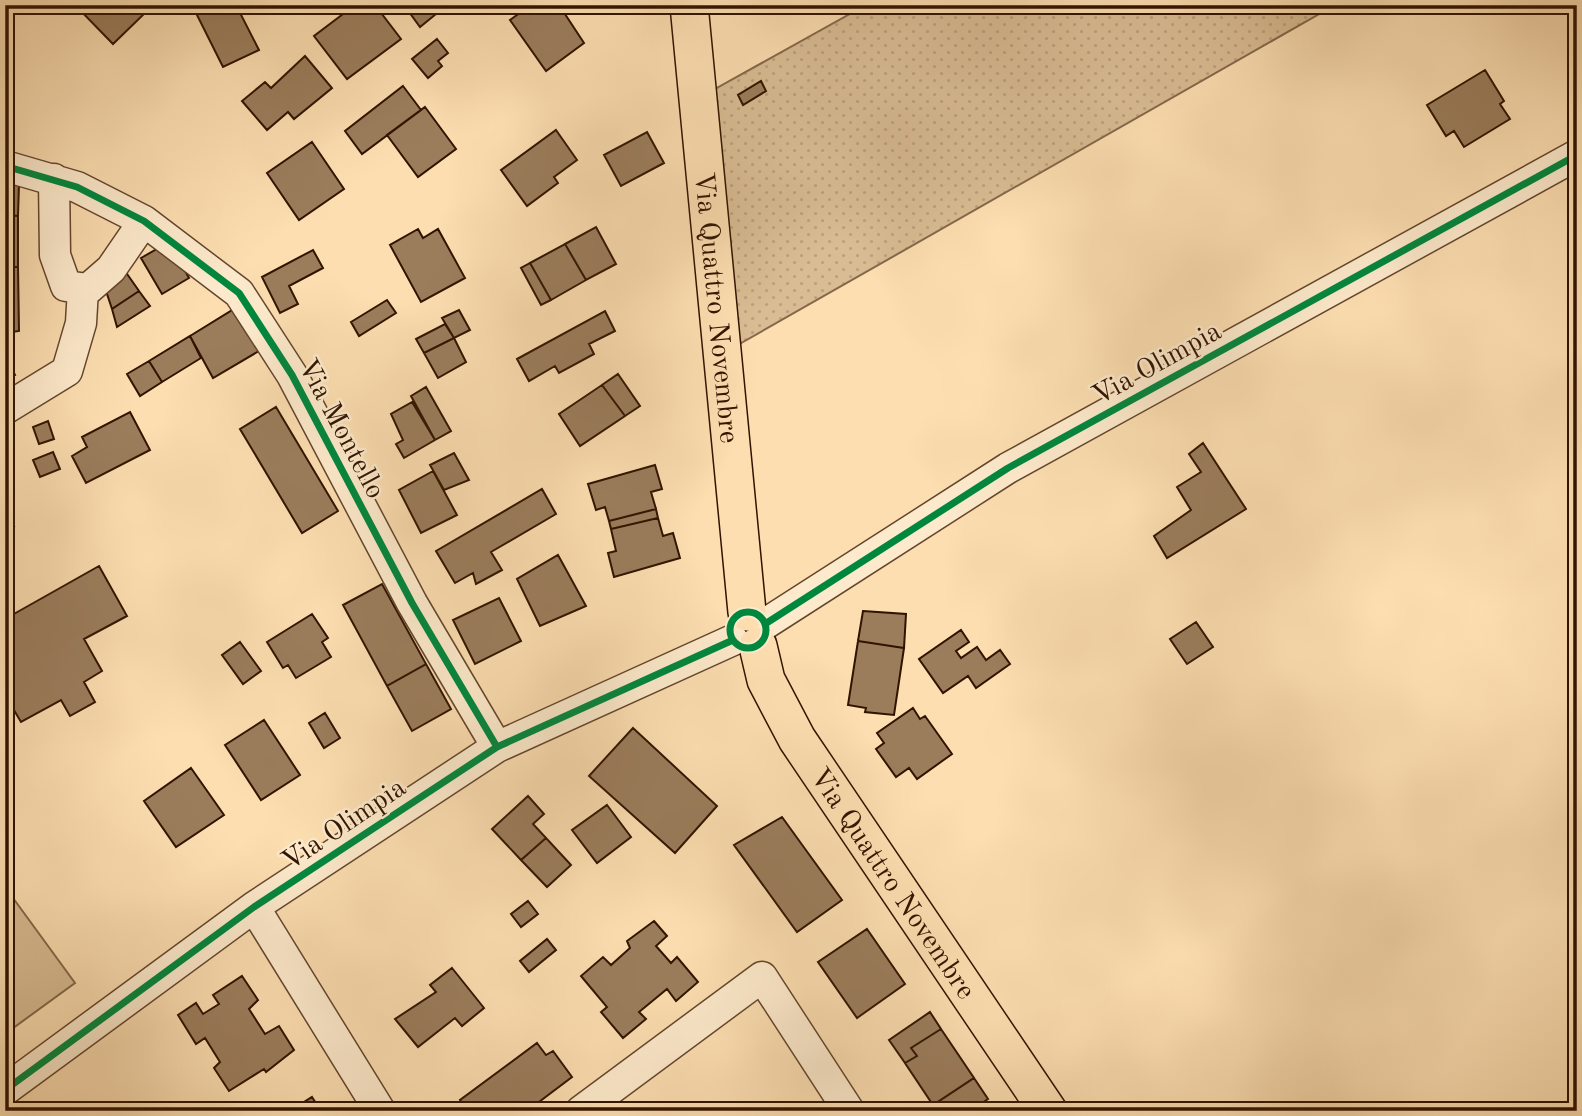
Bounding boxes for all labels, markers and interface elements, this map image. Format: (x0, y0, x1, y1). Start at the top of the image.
street label: Via Quattro Novembre (688, 171, 742, 445)
street label: Via Olimpia (1088, 318, 1227, 411)
street label: Via Montello (292, 355, 389, 504)
street label: Via Quattro Novembre (804, 764, 979, 1005)
street label: Via Olimpia (278, 774, 412, 877)

